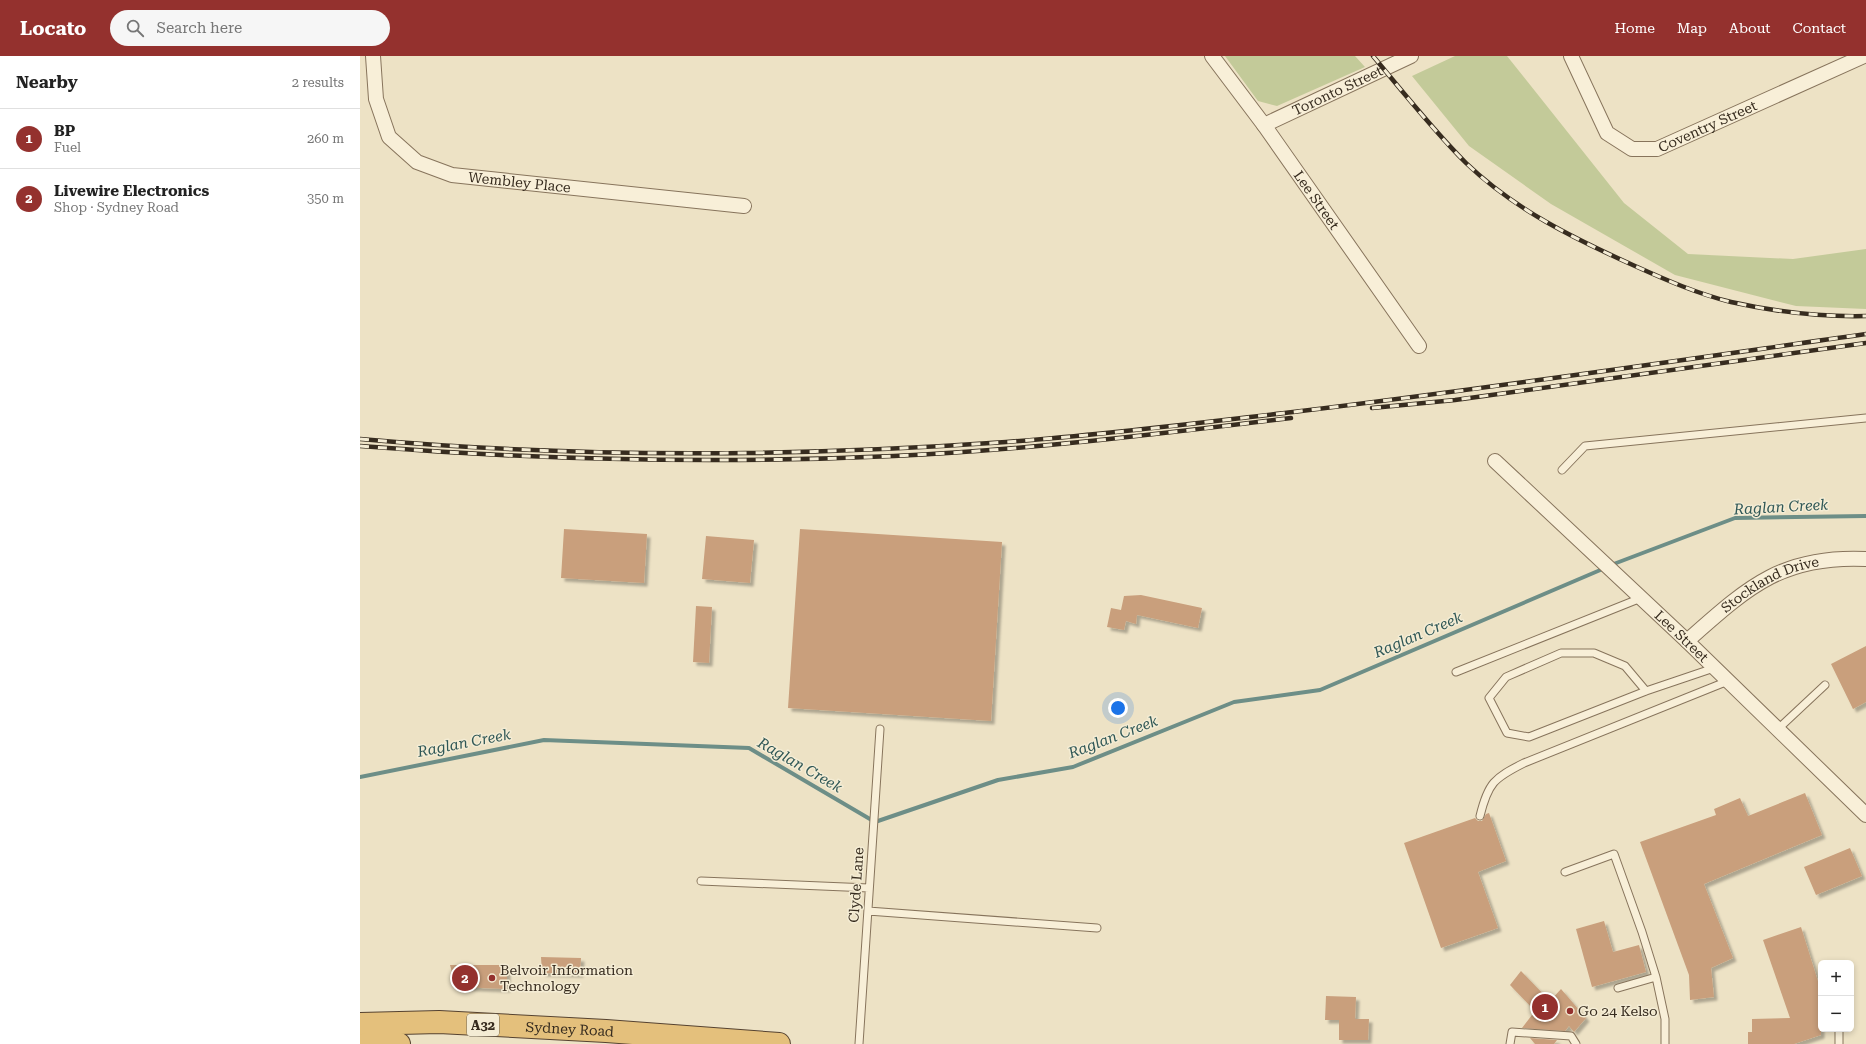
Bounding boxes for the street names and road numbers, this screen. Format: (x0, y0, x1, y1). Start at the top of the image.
street label: Toronto Street (1290, 63, 1385, 119)
street label: Coventry Street (1656, 97, 1759, 155)
street label: Lee Street (1291, 168, 1343, 232)
street label: Wembley Place (468, 169, 572, 196)
street label: Stockland Drive (1718, 553, 1820, 616)
street label: Lee Street (1652, 607, 1712, 665)
street label: Clyde Lane (845, 846, 867, 923)
road number: A32 (467, 1014, 499, 1036)
street label: Sydney Road (525, 1019, 615, 1040)

